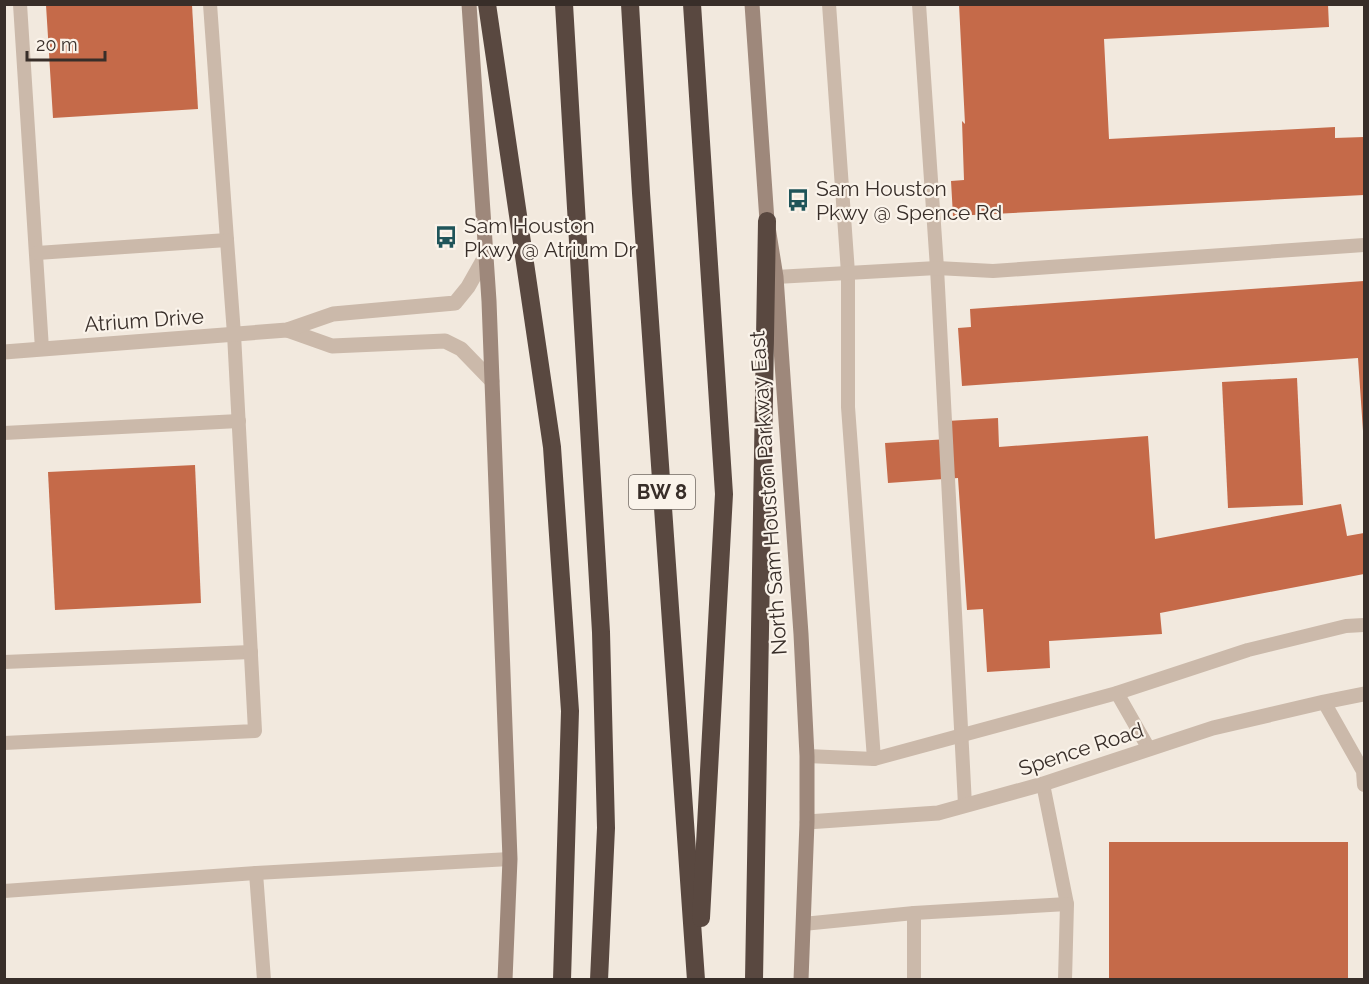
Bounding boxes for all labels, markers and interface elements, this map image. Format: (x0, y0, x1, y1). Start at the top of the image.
scale bar (27, 24, 105, 62)
text: 20 m (36, 34, 78, 55)
place label: Sam Houston Pkwy @ Spence Rd (816, 176, 1002, 225)
bus stop icon: Sam Houston Pkwy @ Spence Rd (785, 187, 811, 213)
place label: Sam Houston Pkwy @ Atrium Dr (464, 213, 637, 262)
bus stop icon: Sam Houston Pkwy @ Atrium Dr (433, 224, 459, 250)
street label: Atrium Drive (83, 303, 205, 337)
street label: North Sam Houston Parkway East (744, 330, 792, 656)
road number: BW 8 (629, 475, 695, 509)
street label: Spence Road (1015, 717, 1147, 781)

